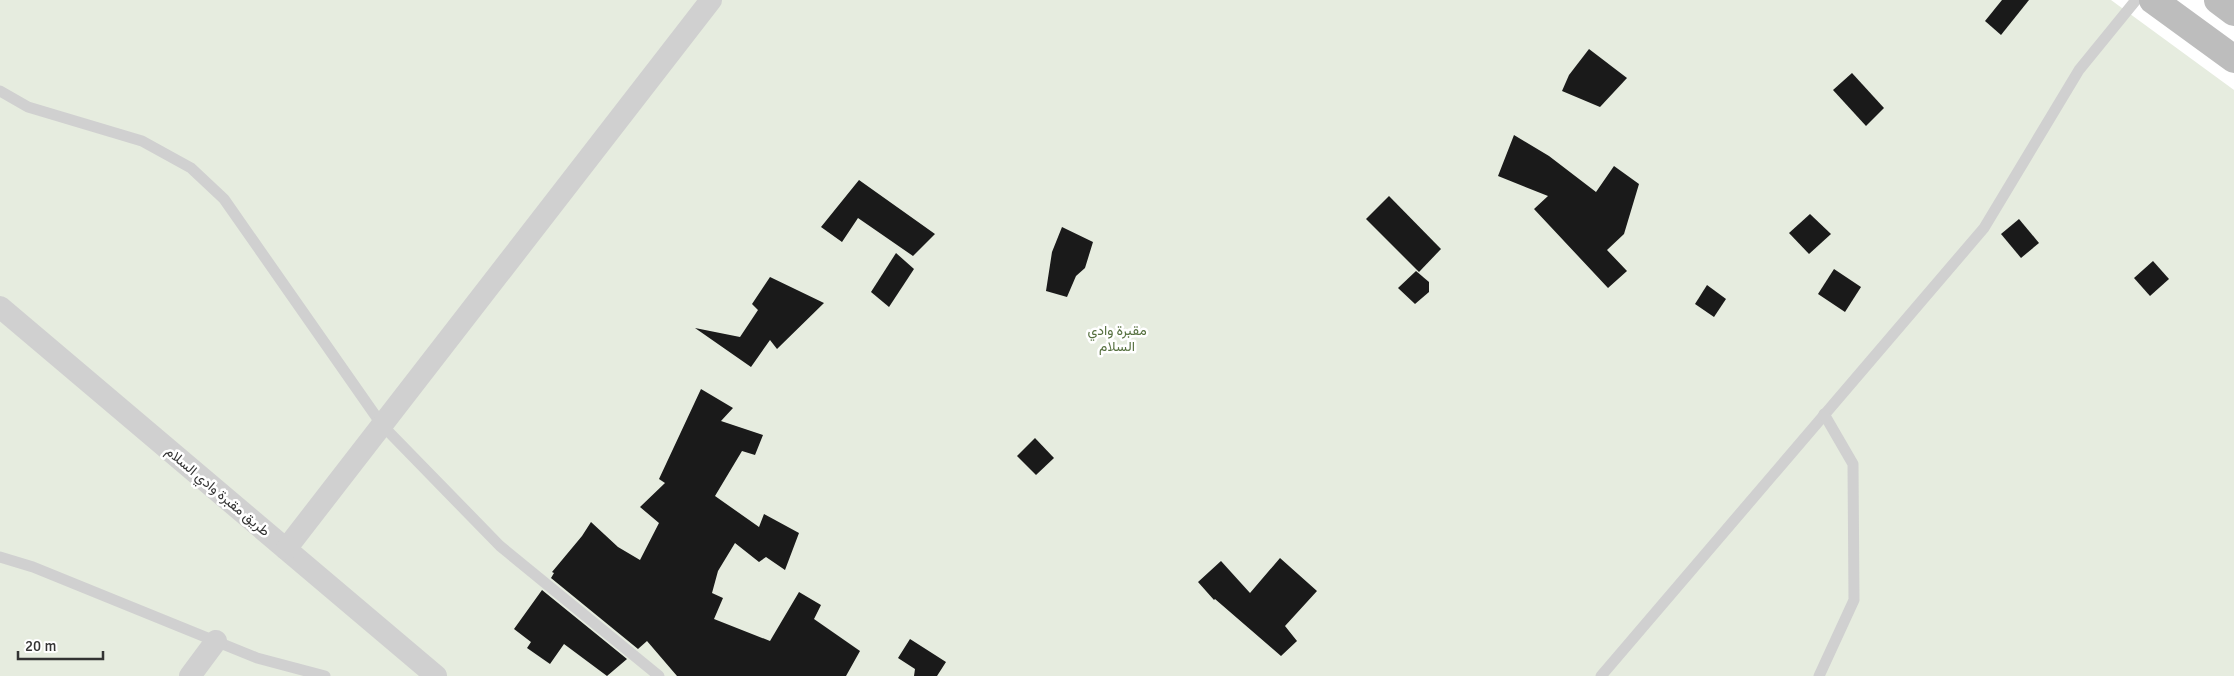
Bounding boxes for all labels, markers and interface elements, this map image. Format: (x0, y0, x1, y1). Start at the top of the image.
park label: مقبرة وادي السلام (1087, 322, 1147, 355)
street label: طريق مقبرة وادي السلام (160, 443, 273, 542)
scale bar (18, 628, 102, 660)
text: 20 m (25, 637, 56, 655)

